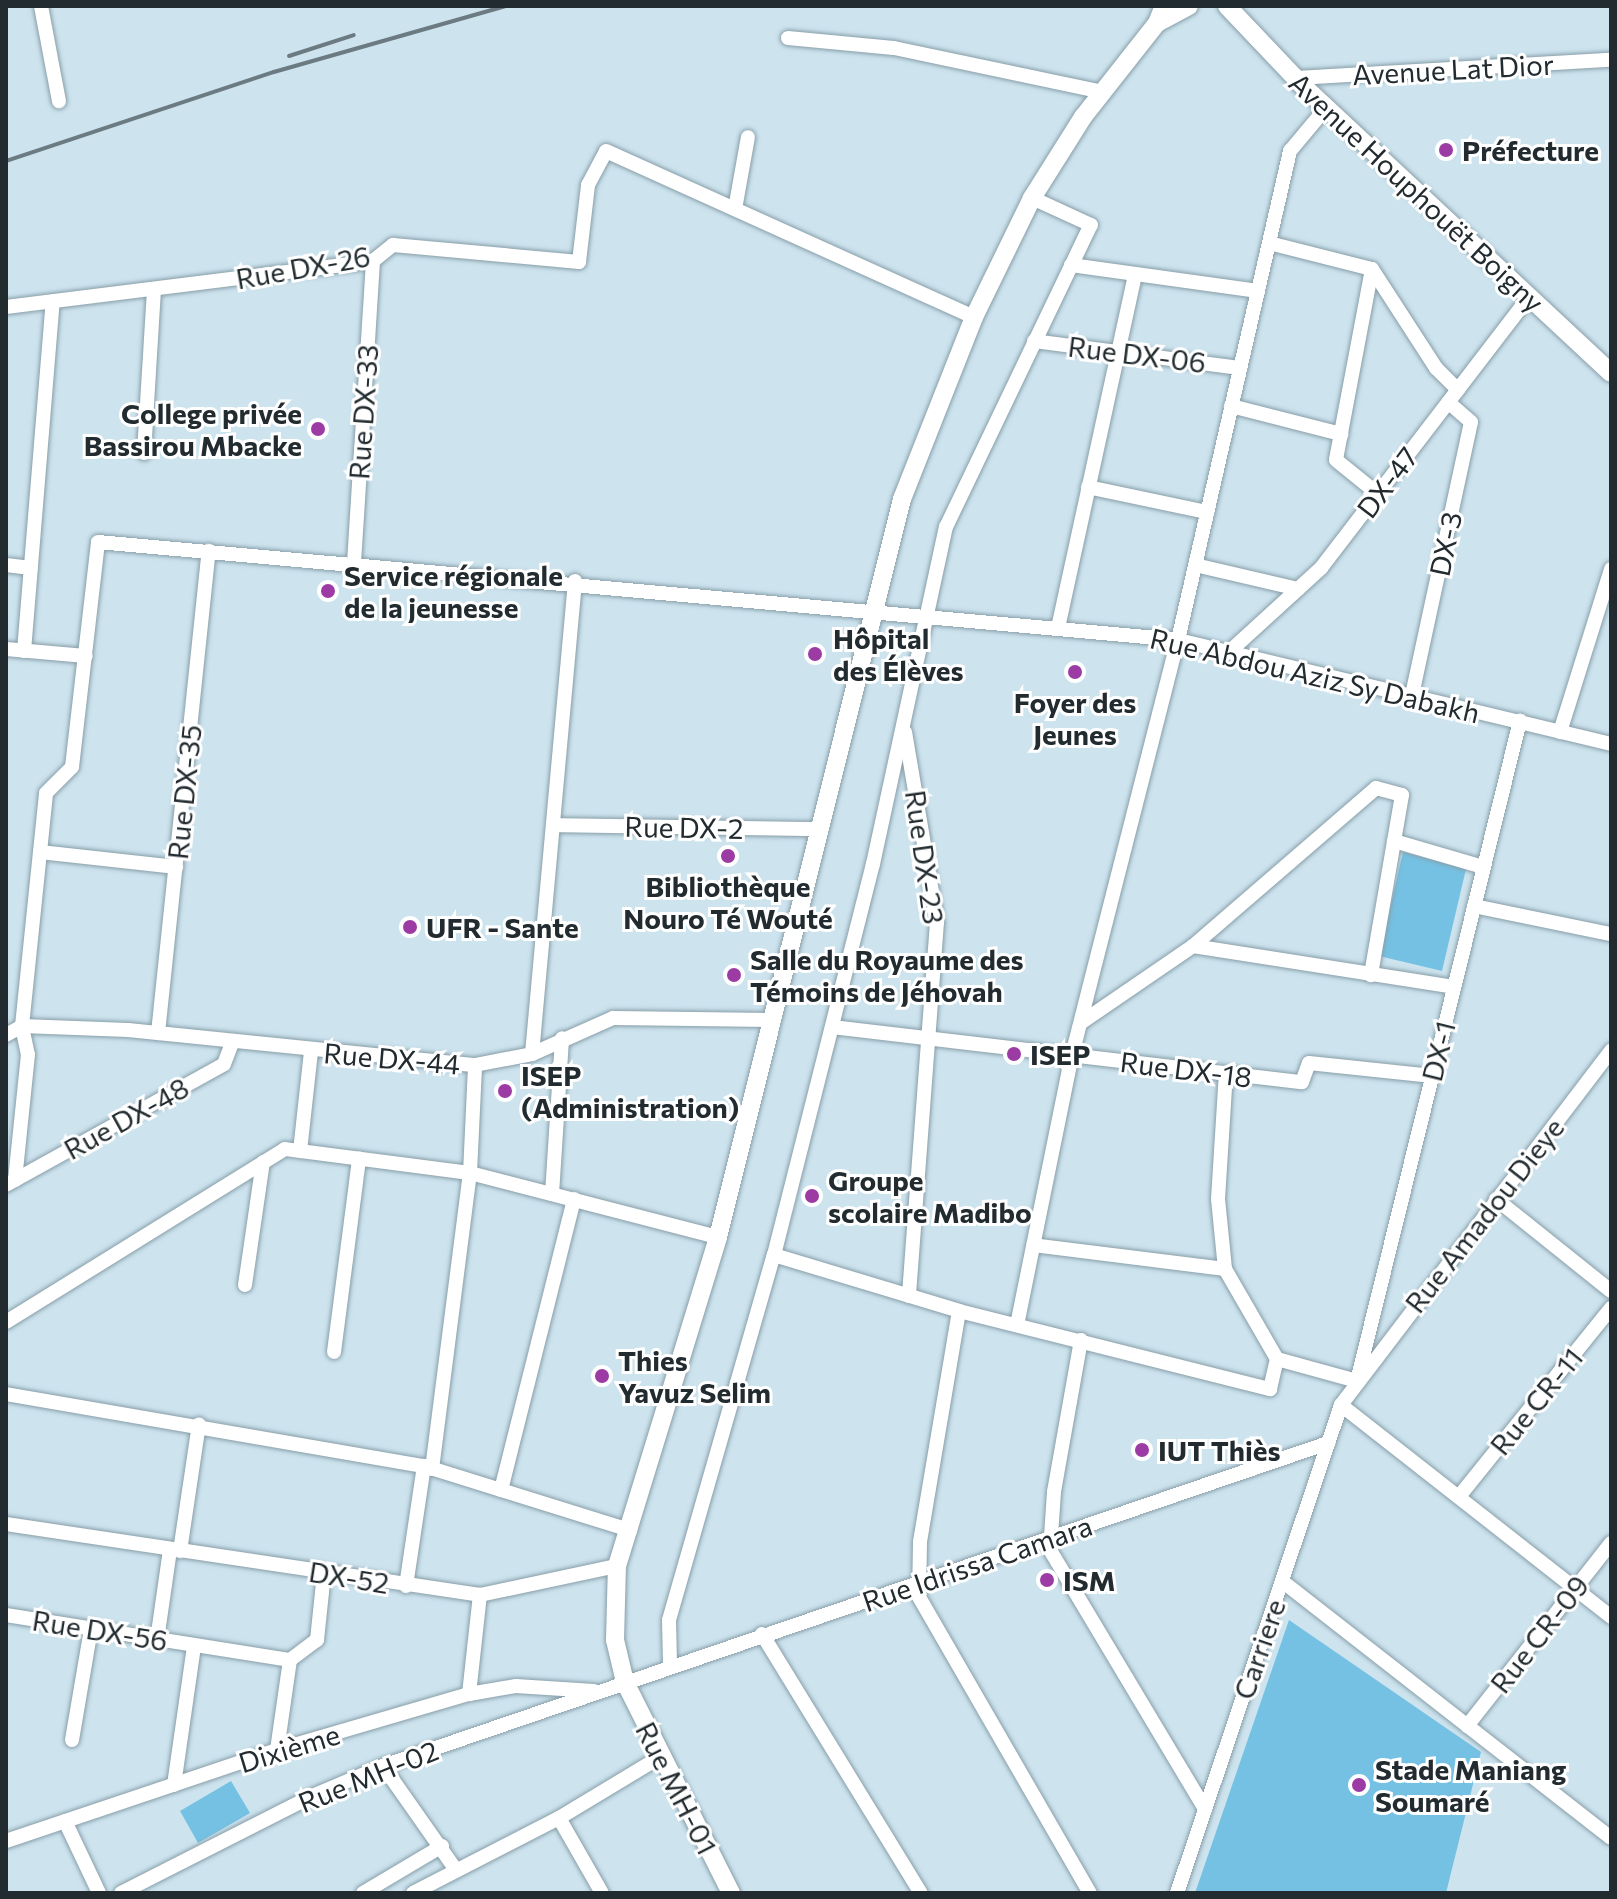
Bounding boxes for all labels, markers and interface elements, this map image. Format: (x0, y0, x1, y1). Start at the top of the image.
street label: Avenue Lat Dior (1351, 47, 1555, 91)
street label: Avenue Houphouët Boigny (1283, 65, 1551, 319)
place label: Préfecture (1462, 133, 1599, 167)
marker: Préfecture (1437, 141, 1455, 159)
street label: Rue DX-26 (233, 239, 373, 295)
street label: Rue DX-06 (1066, 329, 1208, 379)
street label: Rue DX-33 (342, 343, 384, 481)
place label: College privée Bassirou Mbacke (84, 396, 302, 462)
marker: College privée Bassirou Mbacke (309, 420, 327, 438)
street label: DX-47 (1349, 440, 1425, 524)
street label: DX-3 (1422, 509, 1468, 579)
place label: Service régionale de la jeunesse (344, 558, 563, 624)
marker: Service régionale de la jeunesse (319, 582, 337, 600)
place label: Hôpital des Élèves (833, 621, 964, 687)
street label: Rue Abdou Aziz Sy Dabakh (1147, 621, 1483, 729)
marker: Hôpital des Élèves (804, 643, 826, 665)
marker: Foyer des Jeunes (1066, 663, 1084, 681)
place label: Foyer des Jeunes (1014, 685, 1136, 751)
street label: Rue DX-35 (160, 723, 208, 861)
street label: Rue DX-23 (899, 788, 951, 926)
street label: Rue DX-2 (624, 809, 744, 845)
marker: Bibliothèque Nouro Té Wouté (719, 847, 737, 865)
place label: Bibliothèque Nouro Té Wouté (623, 869, 833, 935)
place label: UFR - Sante (426, 910, 579, 944)
marker: UFR - Sante (401, 918, 419, 936)
place label: Salle du Royaume des Témoins de Jéhovah (750, 942, 1024, 1008)
marker: Salle du Royaume des Témoins de Jéhovah (725, 966, 743, 984)
street label: DX-1 (1414, 1017, 1462, 1085)
street label: Rue DX-44 (322, 1035, 462, 1081)
place label: ISEP (1030, 1037, 1090, 1071)
street label: Rue DX-18 (1118, 1044, 1254, 1094)
marker: ISEP (1005, 1045, 1023, 1063)
place label: ISEP (Administration) (521, 1058, 739, 1124)
street label: Rue DX-48 (58, 1070, 194, 1166)
marker: ISEP (Administration) (496, 1082, 514, 1100)
street label: Rue Amadou Dieye (1398, 1111, 1570, 1319)
place label: Groupe scolaire Madibo (828, 1163, 1032, 1229)
marker: Groupe scolaire Madibo (803, 1187, 821, 1205)
street label: Rue CR-11 (1483, 1341, 1589, 1461)
place label: Thies Yavuz Selim (618, 1343, 771, 1409)
marker: Thies Yavuz Selim (593, 1367, 611, 1385)
place label: IUT Thiès (1158, 1433, 1280, 1467)
marker: IUT Thiès (1133, 1441, 1151, 1459)
street label: Rue Idrissa Camara (858, 1508, 1096, 1618)
street label: DX-52 (307, 1554, 391, 1600)
place label: ISM (1063, 1563, 1116, 1597)
street label: Rue CR-09 (1483, 1569, 1595, 1699)
marker: ISM (1038, 1571, 1056, 1589)
street label: Carriere (1226, 1595, 1292, 1703)
street label: Rue DX-56 (30, 1603, 170, 1657)
street label: Rue MH-01 (629, 1716, 725, 1860)
street label: Dixième (234, 1717, 344, 1779)
street label: Rue MH-02 (293, 1733, 443, 1819)
place label: Stade Maniang Soumaré (1375, 1752, 1566, 1818)
marker: Stade Maniang Soumaré (1350, 1776, 1368, 1794)

